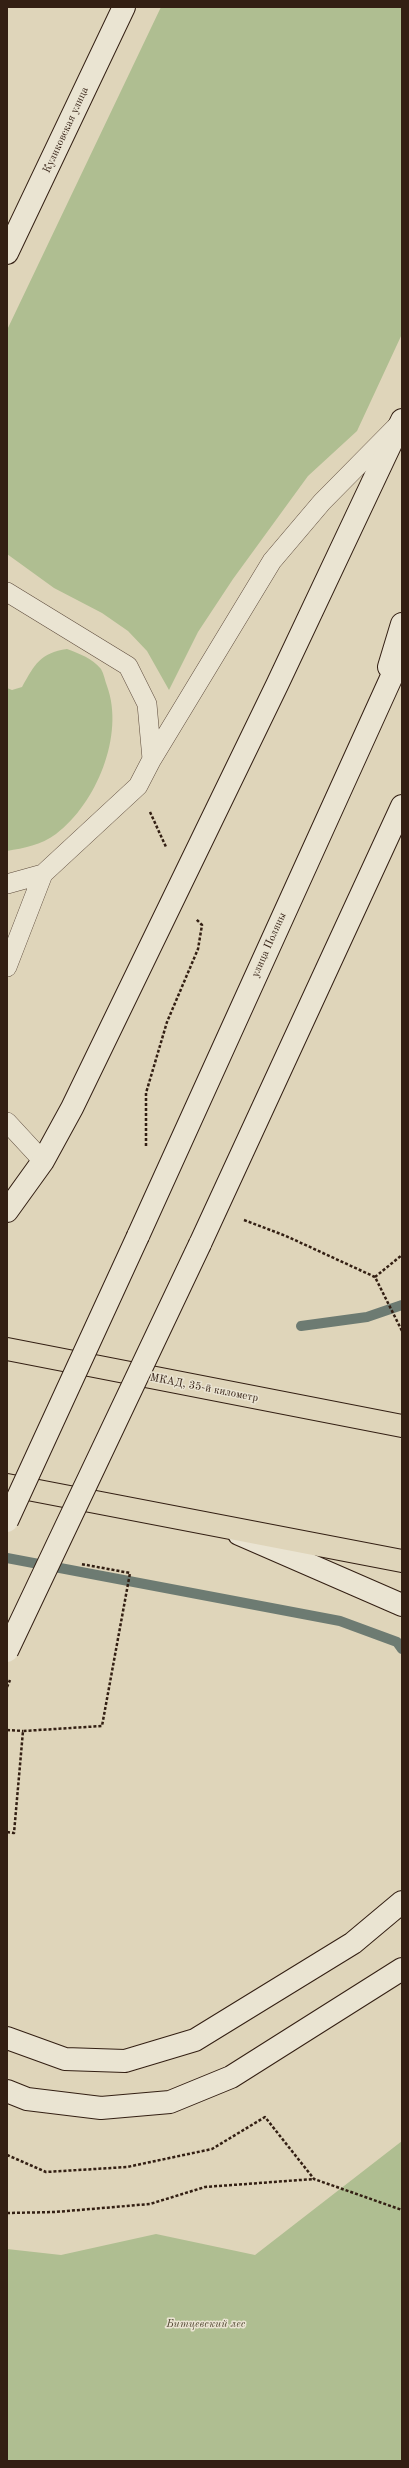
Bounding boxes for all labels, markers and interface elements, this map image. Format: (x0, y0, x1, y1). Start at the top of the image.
street label: Куликовская улица (40, 85, 92, 175)
street label: улица Поляны (249, 910, 289, 980)
street label: МКАД, 35-й километр (149, 1371, 259, 1405)
park label: Битцевский лес (167, 2317, 245, 2331)

